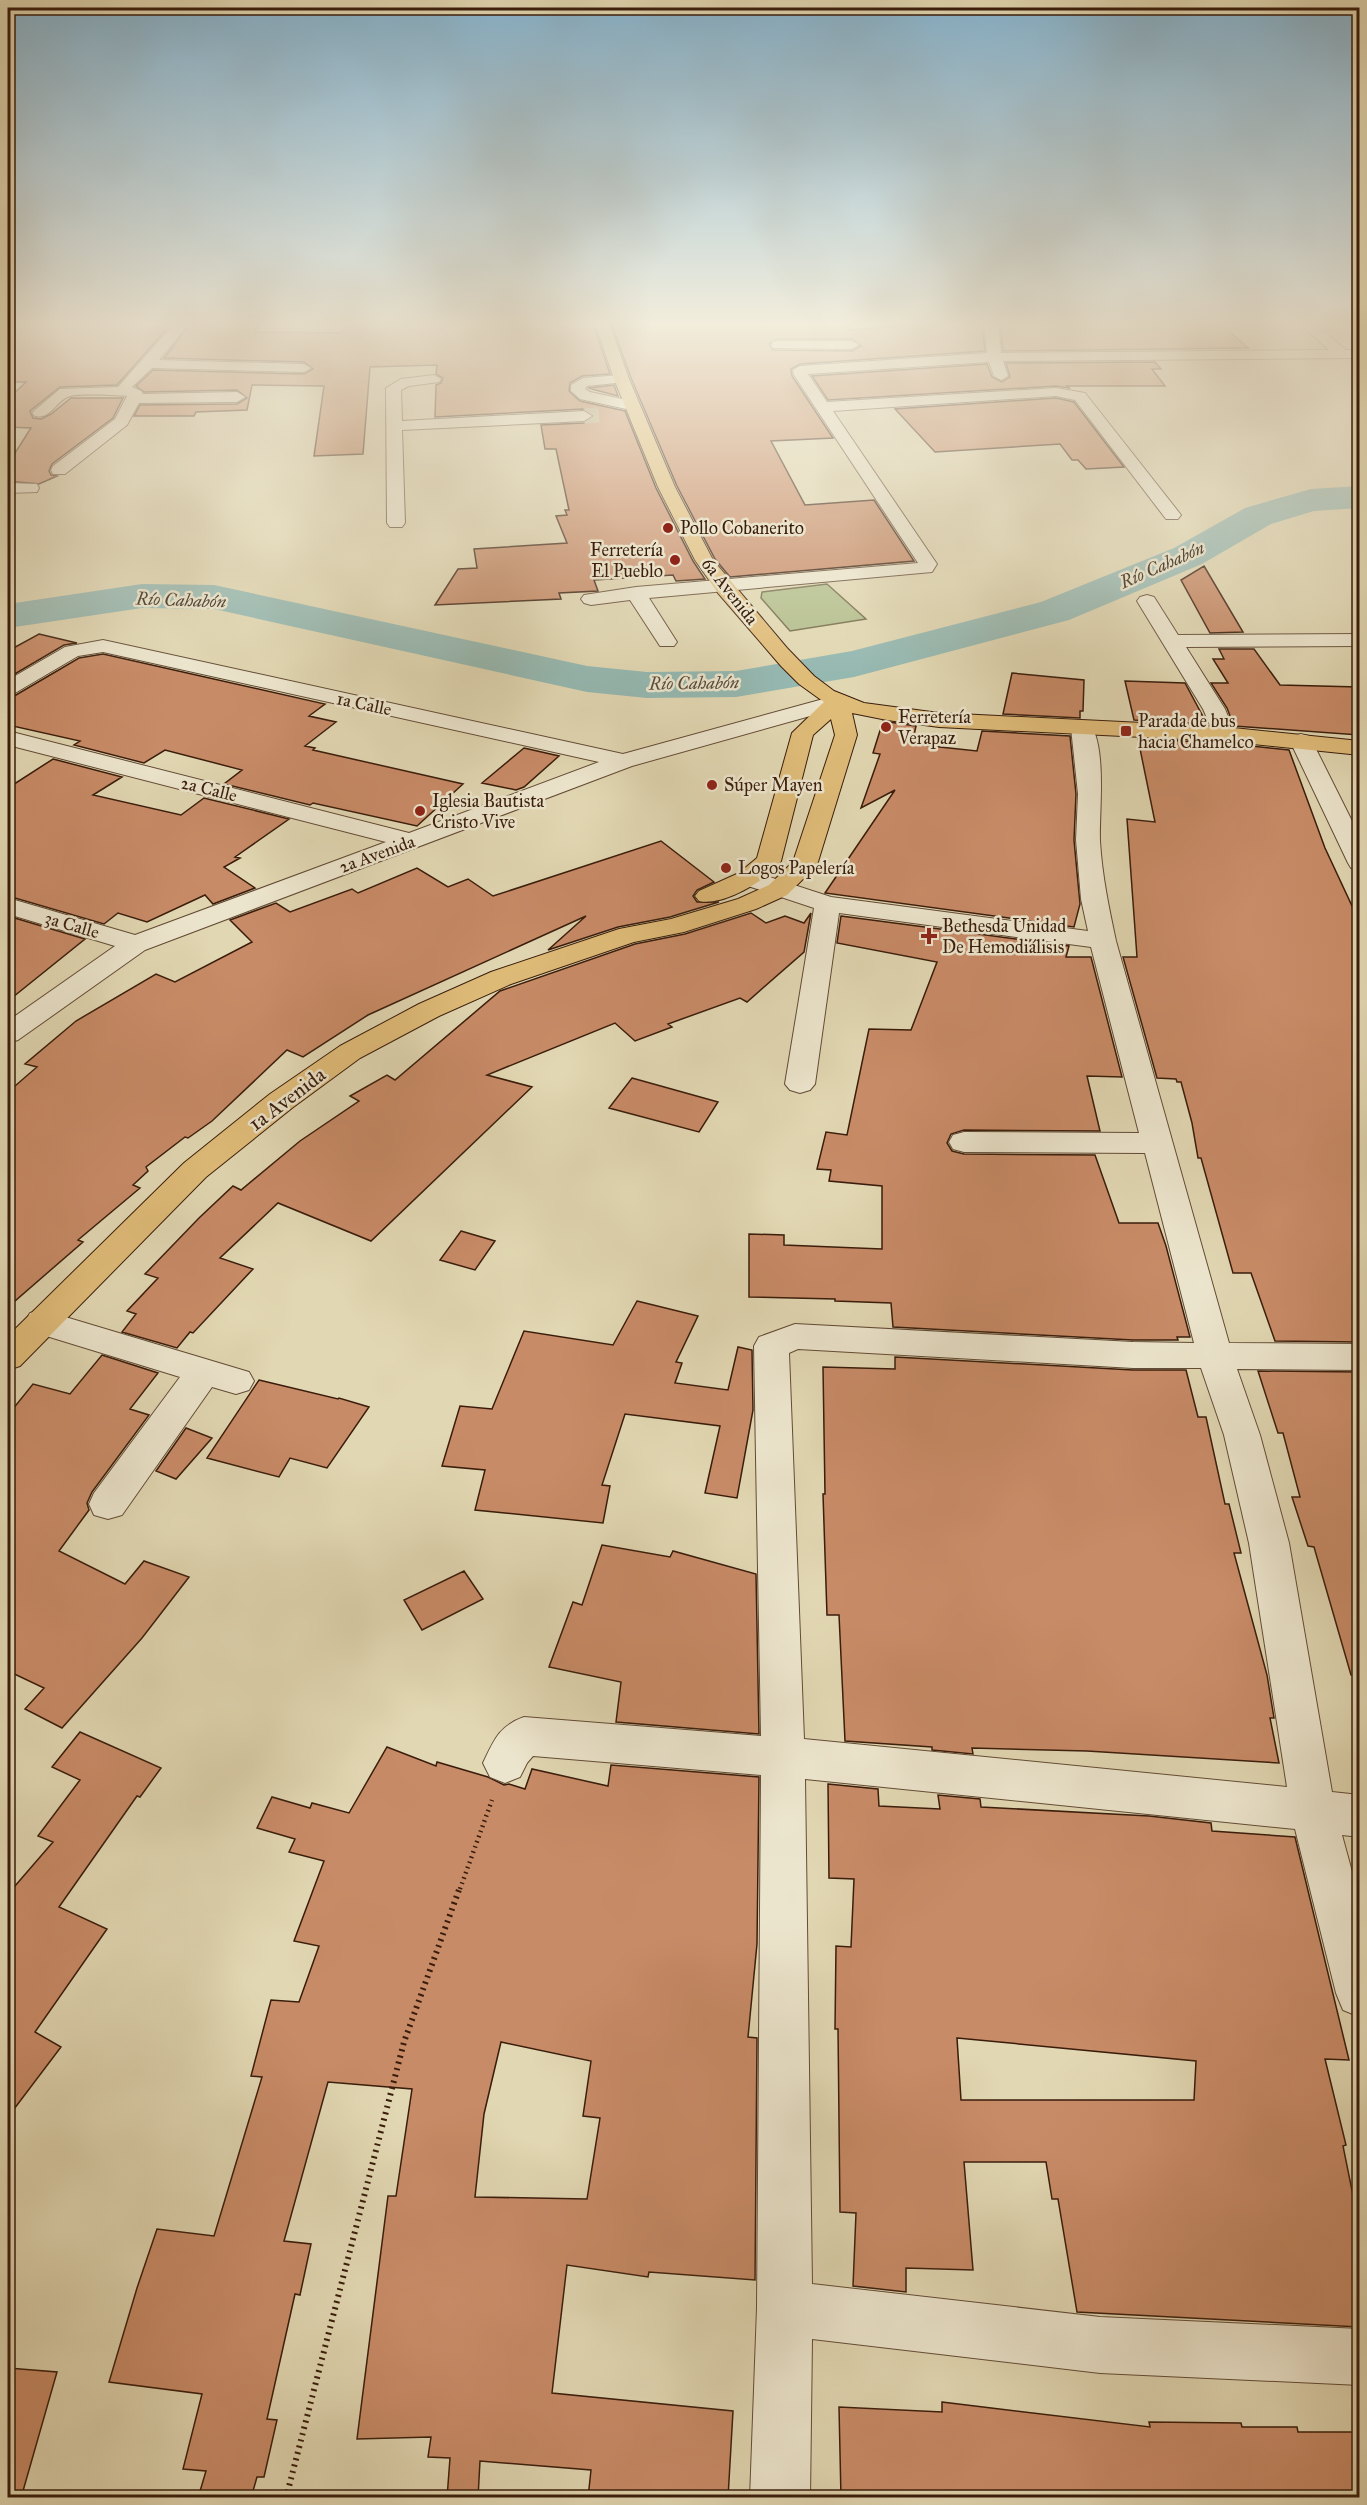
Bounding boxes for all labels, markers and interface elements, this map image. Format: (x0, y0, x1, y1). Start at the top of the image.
place label: Pollo Cobanerito (680, 517, 804, 539)
marker: Pollo Cobanerito (661, 521, 675, 535)
water label: Río Cahabón (1115, 536, 1208, 594)
place label: Ferretería El Pueblo (590, 539, 663, 582)
marker: Ferretería El Pueblo (668, 553, 682, 567)
street label: 6a Avenida (697, 553, 763, 629)
water label: Río Cahabón (135, 587, 227, 613)
water label: Río Cahabón (648, 671, 740, 695)
street label: 1a Calle (335, 687, 393, 721)
place label: Ferretería Verapaz (897, 706, 971, 749)
place label: Parada de bus hacia Chamelco (1138, 710, 1254, 753)
marker: Ferretería Verapaz (879, 720, 893, 734)
marker: Parada de bus hacia Chamelco (1119, 724, 1133, 738)
street label: 2a Calle (178, 771, 240, 807)
place label: Súper Mayen (724, 774, 823, 796)
marker: Súper Mayen (705, 778, 719, 792)
place label: Iglesia Bautista Cristo Vive (432, 790, 545, 833)
marker: Iglesia Bautista Cristo Vive (413, 804, 427, 818)
street label: 2a Avenida (336, 830, 418, 878)
place label: Logos Papelería (738, 857, 855, 880)
marker: Logos Papelería (719, 861, 733, 875)
street label: 3a Calle (42, 907, 102, 943)
place label: Bethesda Unidad De Hemodiálisis (942, 915, 1066, 958)
marker: Bethesda Unidad De Hemodiálisis (920, 927, 938, 945)
street label: 1a Avenida (243, 1061, 331, 1136)

